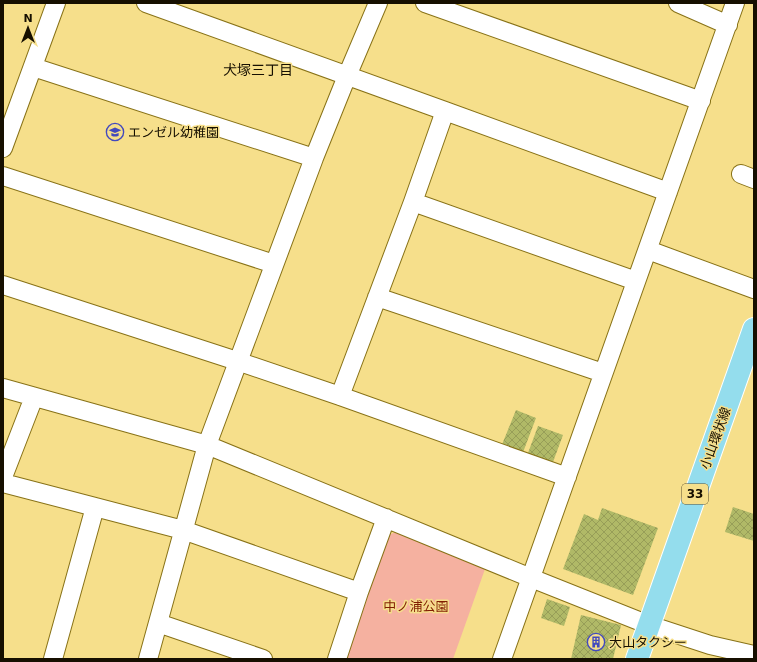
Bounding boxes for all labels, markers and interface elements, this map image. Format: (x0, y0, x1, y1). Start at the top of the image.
north arrow (8, 8, 48, 48)
text: N (23, 12, 33, 25)
district label: 犬塚三丁目 (223, 62, 293, 78)
school or university icon: エンゼル幼稚園 (105, 122, 125, 142)
place label: エンゼル幼稚園 (128, 125, 219, 140)
street label: 小山環状線 (697, 405, 734, 471)
road number: 33 (682, 484, 708, 504)
park label: 中ノ浦公園 (383, 599, 449, 614)
building icon: 大山タクシー (586, 632, 606, 652)
place label: 大山タクシー (609, 635, 687, 650)

